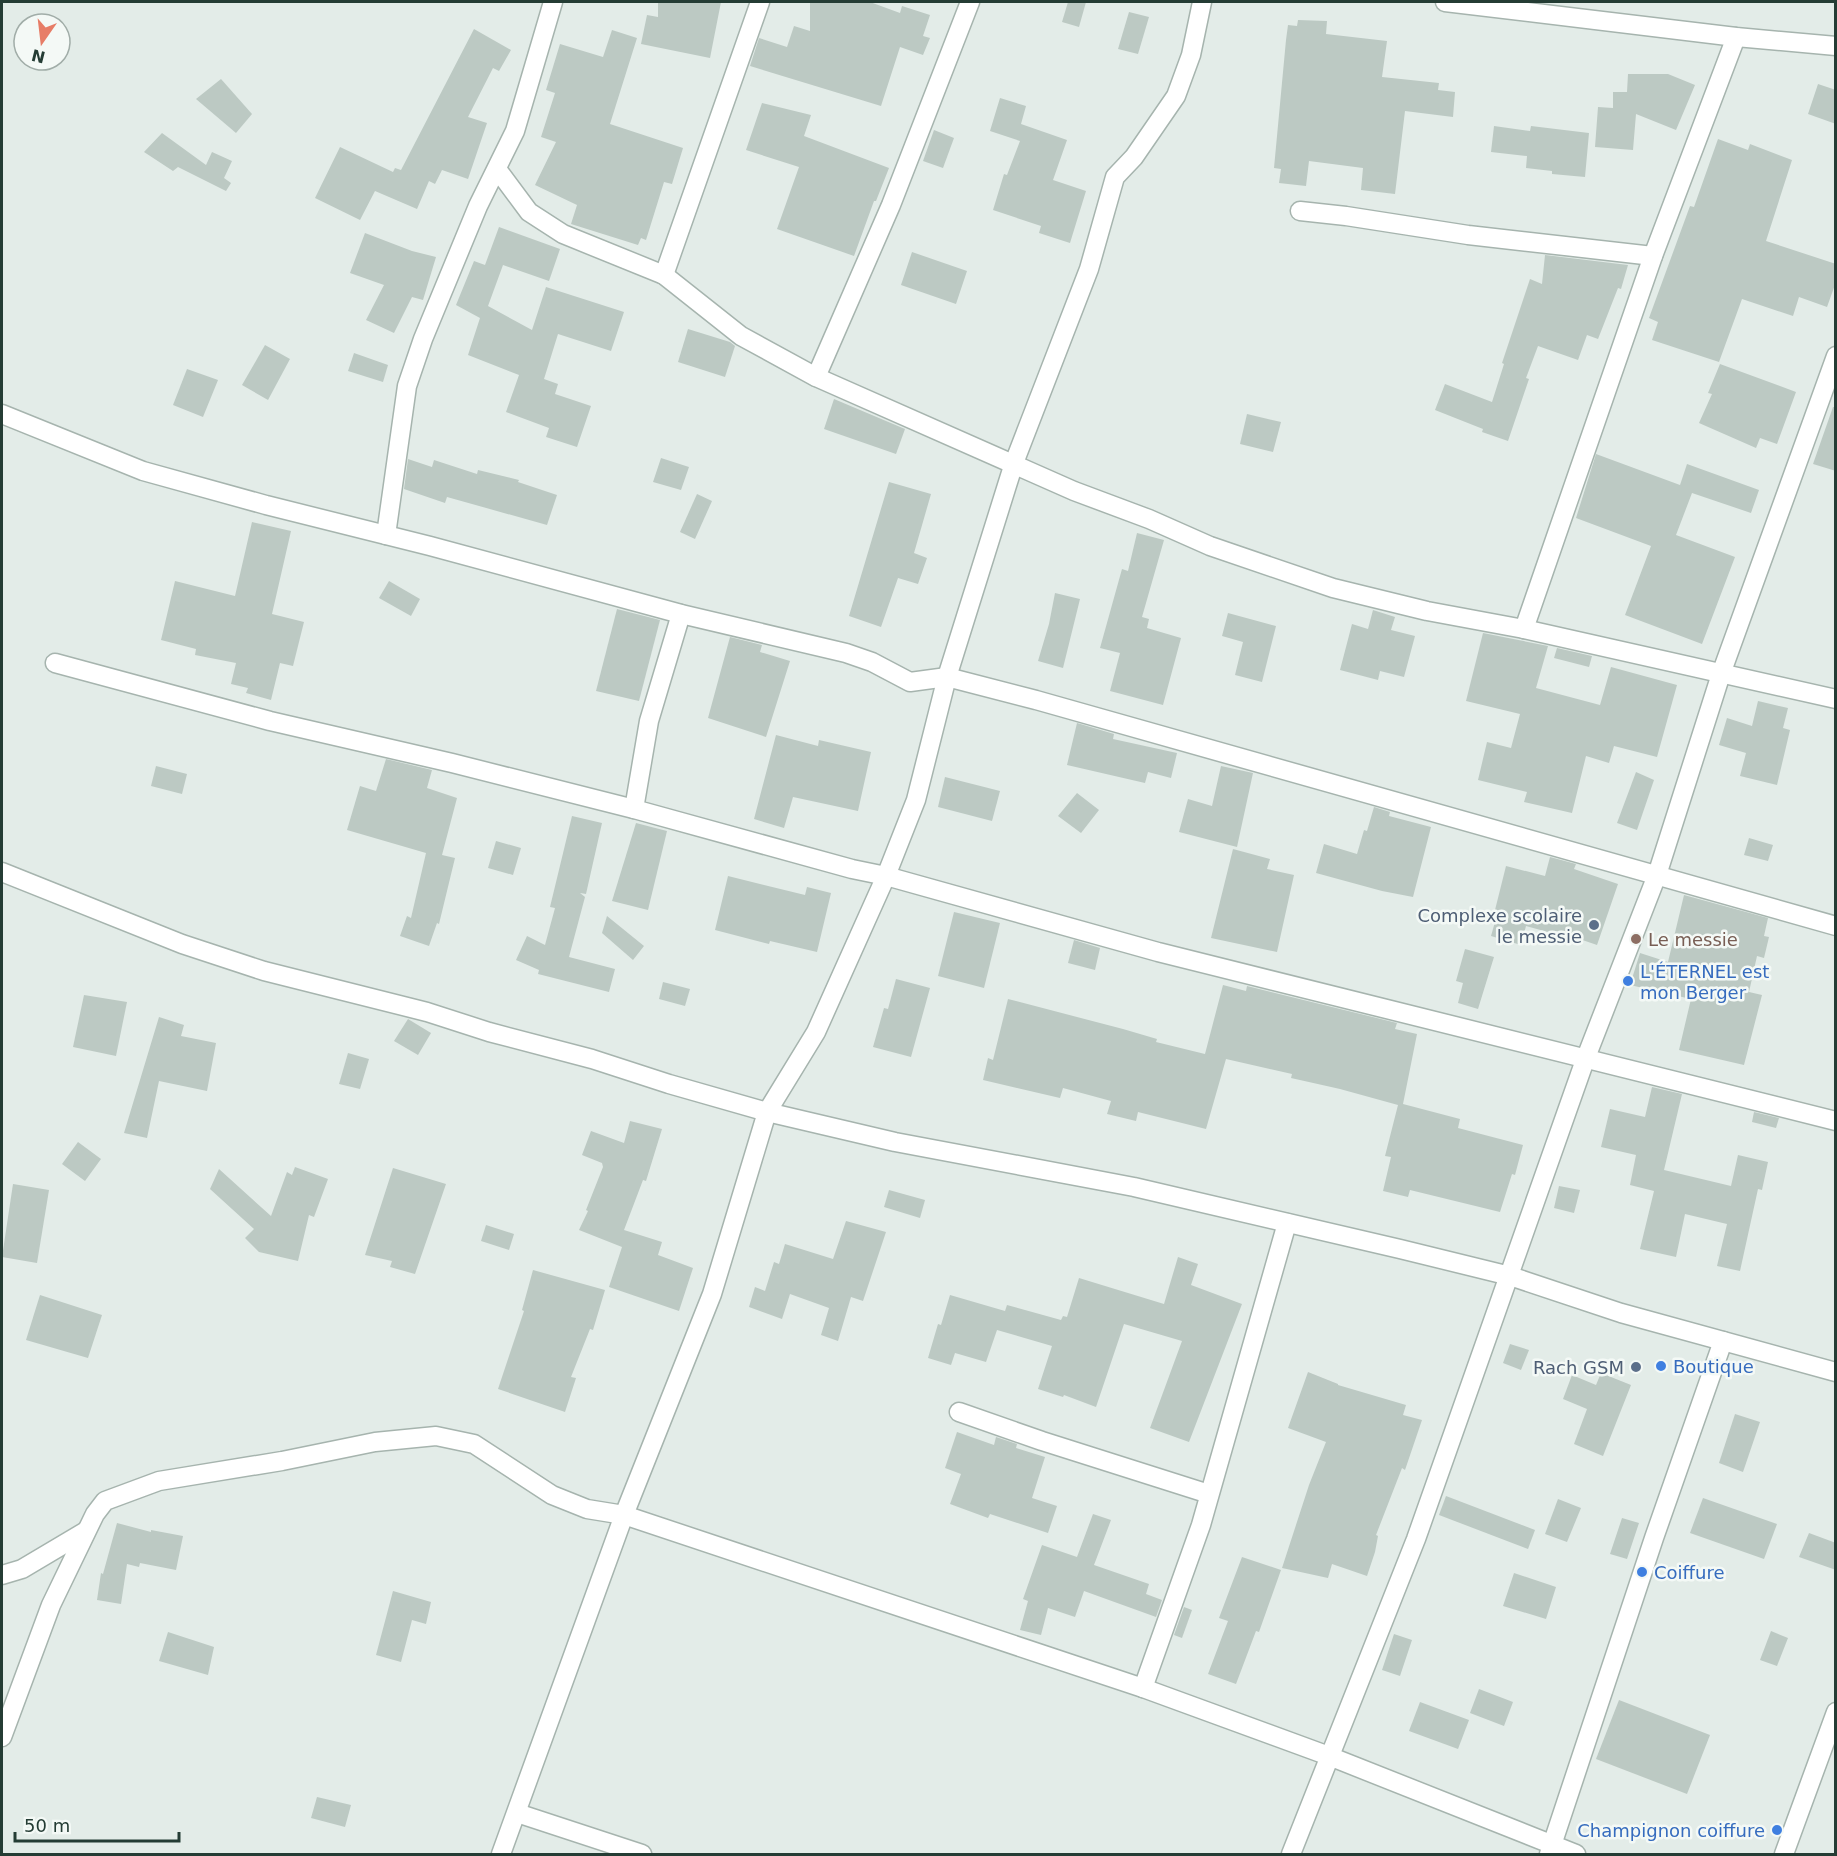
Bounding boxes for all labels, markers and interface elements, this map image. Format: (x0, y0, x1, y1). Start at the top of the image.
north arrow (12, 12, 72, 72)
text: N (30, 45, 47, 67)
place label: Complexe scolaire le messie (1417, 905, 1582, 947)
marker: Complexe scolaire le messie (1587, 918, 1601, 932)
place label: Le messie (1648, 929, 1738, 950)
marker: Le messie (1629, 932, 1643, 946)
place label: L'ÉTERNEL est mon Berger (1640, 961, 1769, 1003)
marker: L'ÉTERNEL est mon Berger (1621, 974, 1635, 988)
place label: Boutique (1673, 1356, 1754, 1377)
place label: Rach GSM (1533, 1357, 1624, 1378)
marker: Boutique (1654, 1359, 1668, 1373)
marker: Rach GSM (1629, 1360, 1643, 1374)
place label: Coiffure (1654, 1562, 1724, 1583)
marker: Coiffure (1635, 1565, 1649, 1579)
scale bar (15, 1805, 178, 1843)
text: 50 m (24, 1815, 70, 1836)
place label: Champignon coiffure (1577, 1820, 1765, 1841)
marker: Champignon coiffure (1770, 1823, 1784, 1837)

